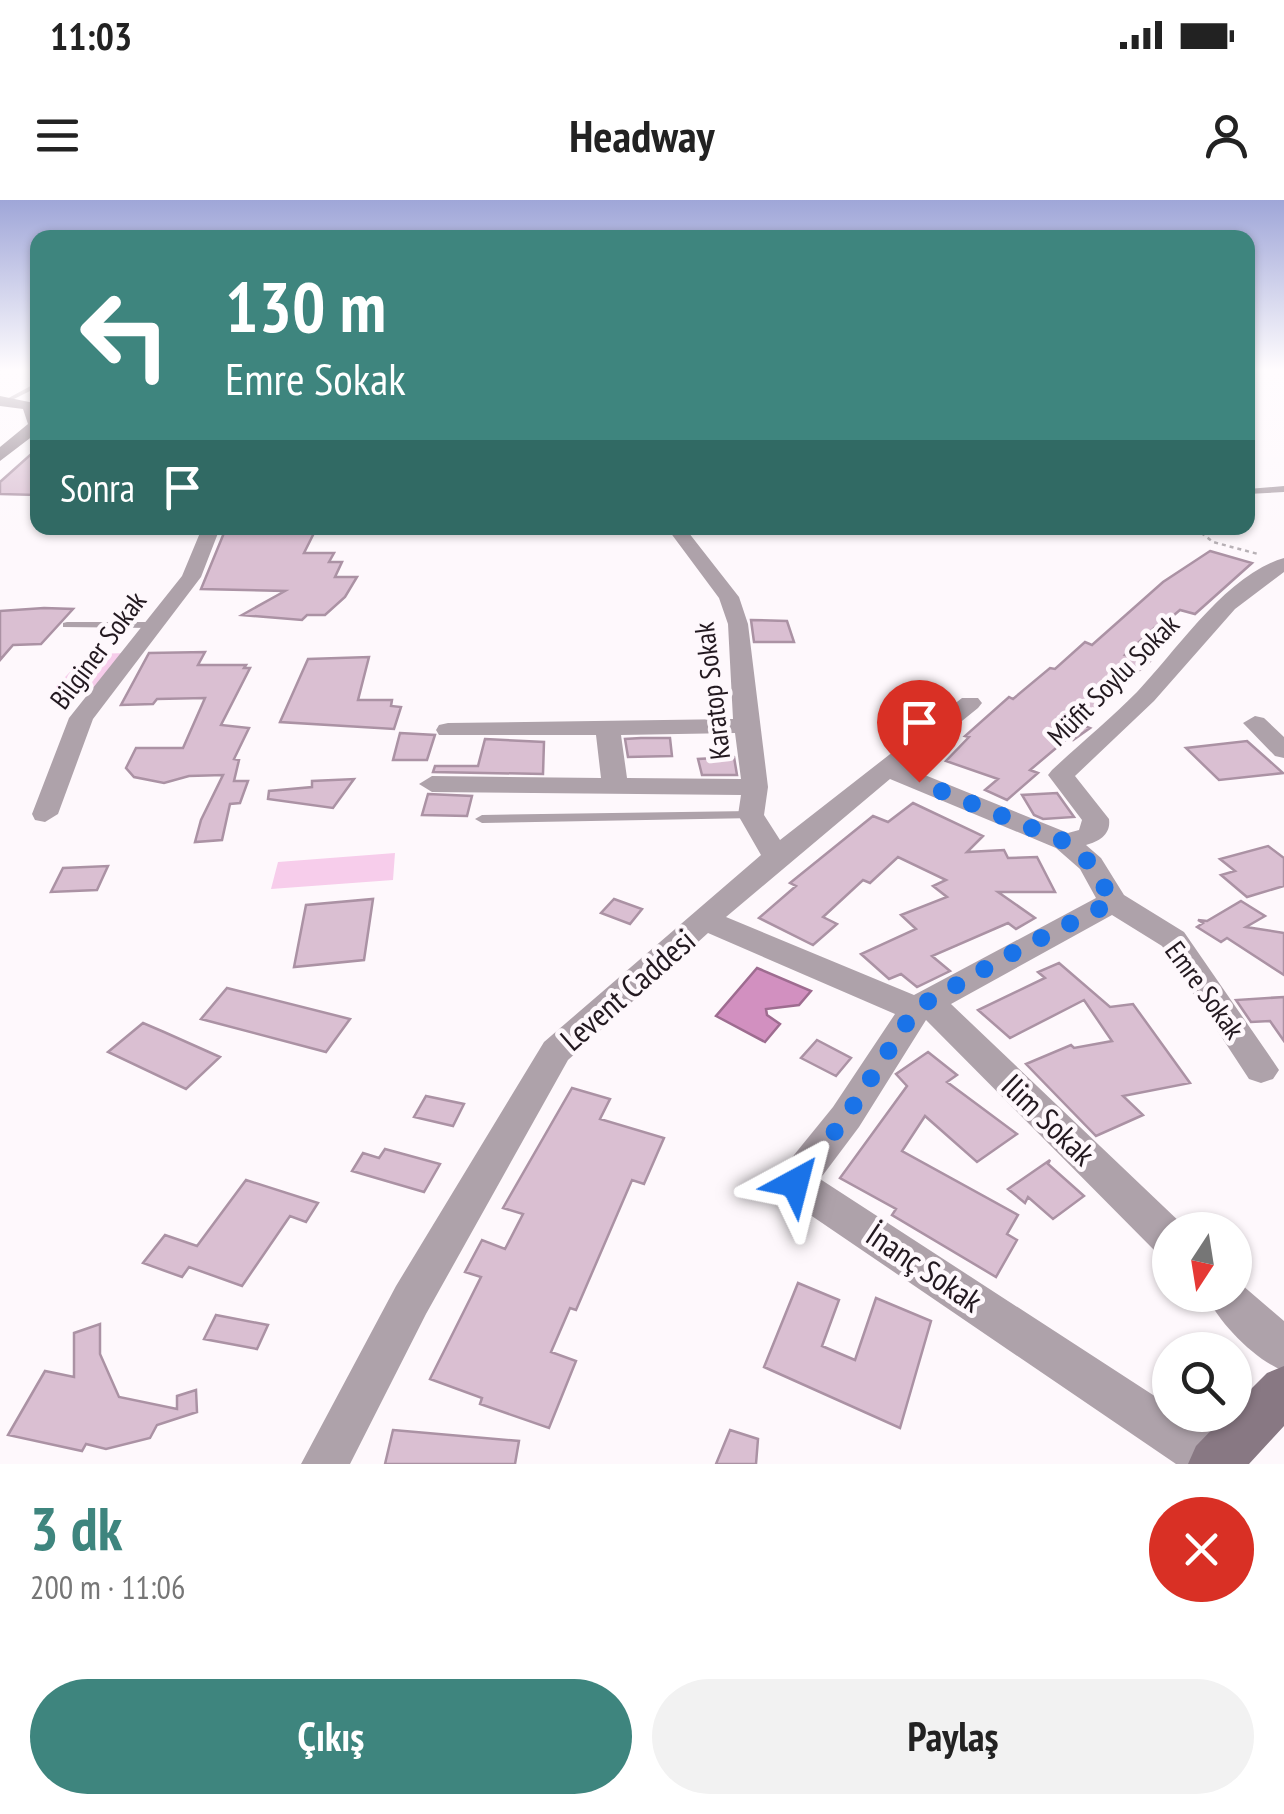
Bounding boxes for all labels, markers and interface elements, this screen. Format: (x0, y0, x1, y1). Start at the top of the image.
text: 11:03 (50, 11, 132, 60)
text: Headway (569, 106, 715, 164)
icon: menu (30, 108, 85, 163)
icon: person (1199, 108, 1254, 163)
text: 130 m (225, 261, 386, 351)
icon: left (60, 270, 190, 400)
text: Emre Sokak (225, 349, 406, 407)
icon: arrive (155, 460, 210, 515)
text: Sonra (60, 463, 135, 512)
street label: Bilginer Sokak (41, 583, 154, 716)
street label: Müfit Soylu Sokak (1039, 606, 1187, 753)
street label: Karatop Sokak (685, 620, 738, 762)
pin (877, 680, 962, 783)
icon: arrive (892, 695, 947, 750)
street label: Levent Caddesi (551, 919, 704, 1059)
street label: Emre Sokak (1157, 933, 1253, 1046)
street label: Ilim Sokak (993, 1064, 1105, 1175)
position arrow (743, 1131, 847, 1235)
north arrow (1152, 1212, 1252, 1312)
map controls (1152, 1212, 1252, 1432)
street label: İnanç Sokak (858, 1213, 991, 1322)
button: search (1152, 1332, 1252, 1432)
text: 3 dk (30, 1489, 122, 1567)
button: close (1149, 1497, 1254, 1602)
text: 200 m · 11:06 (30, 1566, 185, 1608)
button: Çıkış (30, 1679, 632, 1794)
button: Paylaş (652, 1679, 1254, 1794)

